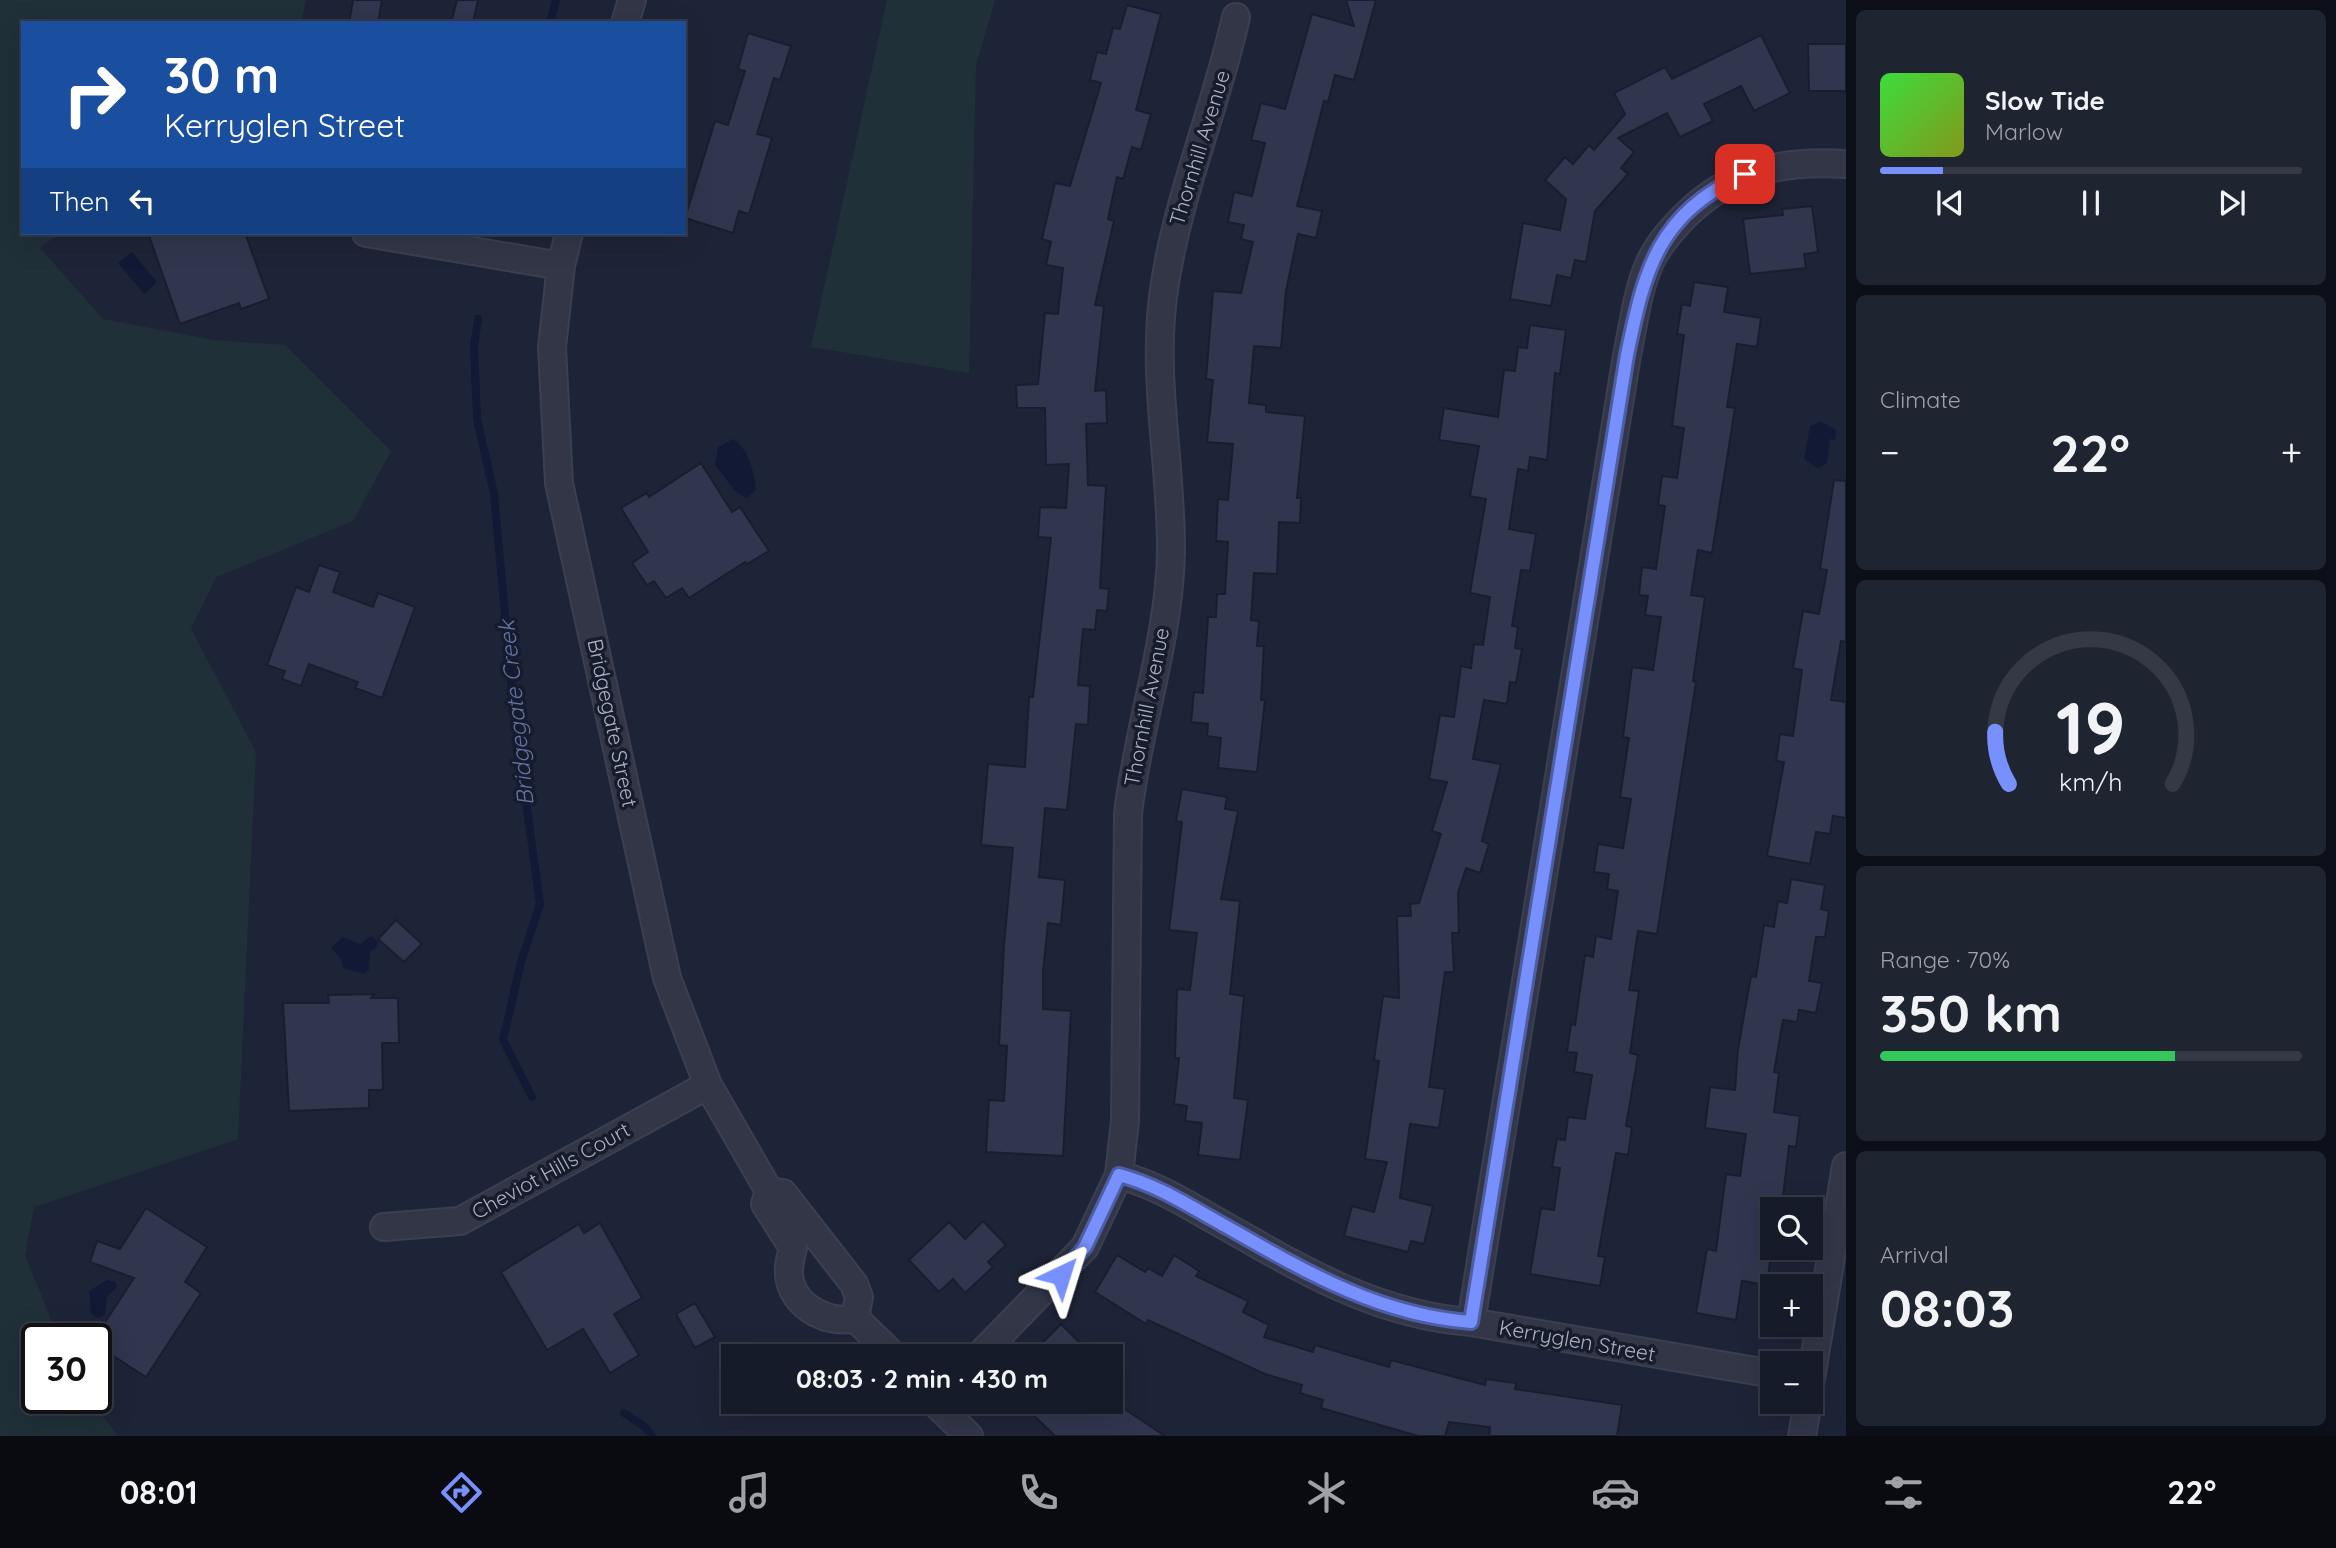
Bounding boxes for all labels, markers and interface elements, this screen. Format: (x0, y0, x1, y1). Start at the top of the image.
text: 30 m (164, 44, 279, 105)
icon: right (49, 49, 140, 140)
street label: Thornhill Avenue (1163, 67, 1235, 229)
text: Slow Tide (1985, 84, 2105, 117)
text: Kerryglen Street (164, 105, 405, 145)
text: Marlow (1985, 117, 2063, 146)
pin (1715, 144, 1775, 204)
icon: arrive (1726, 155, 1764, 193)
icon: left (123, 182, 161, 220)
icon: previous (1931, 184, 1969, 222)
icon: pause (2072, 184, 2110, 222)
icon: next (2213, 184, 2251, 222)
text: Then (49, 185, 109, 218)
text: Climate (1880, 385, 1961, 414)
text: 22° (2050, 420, 2130, 485)
text: − (1880, 428, 1900, 476)
text: + (2281, 428, 2302, 476)
water label: Bridgegate Creek (491, 617, 540, 807)
street label: Thornhill Avenue (1118, 625, 1174, 788)
street label: Bridgegate Street (582, 636, 643, 809)
text: 19 (2056, 681, 2126, 772)
text: km/h (2059, 766, 2123, 797)
text: Range · 70% (1880, 945, 2010, 974)
text: 350 km (1880, 980, 2062, 1045)
street label: Cheviot Hills Court (467, 1116, 634, 1224)
map controls (1760, 1197, 1823, 1414)
button: search (1760, 1197, 1823, 1260)
position arrow (1024, 1238, 1098, 1312)
text: Arrival (1880, 1240, 1949, 1269)
button: + (1760, 1274, 1823, 1337)
text: 08:03 (1880, 1275, 2014, 1340)
street label: Kerryglen Street (1497, 1313, 1657, 1367)
speed limit sign: 30 (21, 1323, 112, 1414)
button: − (1760, 1351, 1823, 1414)
text: 08:03 · 2 min · 430 m (796, 1362, 1048, 1395)
icon: directions (437, 1468, 486, 1517)
icon: music (725, 1468, 774, 1517)
icon: phone (1014, 1468, 1063, 1517)
icon: climate (1302, 1468, 1351, 1517)
icon: car (1591, 1468, 1640, 1517)
icon: filters (1879, 1468, 1928, 1517)
text: 08:01 (120, 1472, 198, 1512)
text: 22° (2167, 1472, 2216, 1512)

